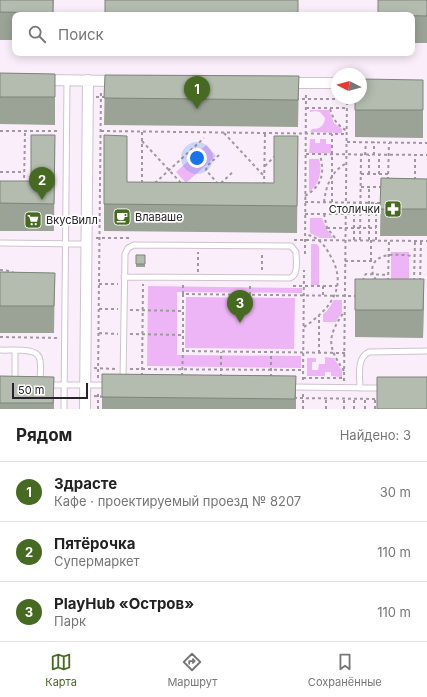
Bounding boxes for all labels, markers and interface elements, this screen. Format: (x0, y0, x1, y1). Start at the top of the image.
search box (12, 12, 415, 56)
icon: search (26, 23, 48, 45)
text: Поиск (58, 25, 104, 44)
north arrow (331, 68, 367, 104)
pin: 1 (184, 76, 210, 109)
your location (187, 148, 207, 168)
pin: 2 (29, 167, 55, 200)
pharmacy icon: Столички (383, 199, 403, 219)
place label: Столички (329, 202, 380, 216)
cafe icon: Влаваше (112, 207, 132, 227)
supermarket icon: ВкусВилл (23, 210, 43, 230)
place label: Влаваше (135, 210, 183, 224)
place label: ВкусВилл (46, 213, 98, 227)
pin: 3 (227, 290, 253, 323)
scale bar (12, 381, 88, 400)
text: 50 m (18, 383, 44, 397)
text: Рядом (16, 425, 72, 445)
text: Найдено: 3 (340, 427, 411, 443)
text: Здрасте (54, 474, 117, 493)
text: 1 (26, 484, 32, 500)
text: 30 m (380, 484, 411, 500)
text: Кафе · проектируемый проезд № 8207 (54, 493, 301, 509)
text: Пятёрочка (54, 534, 135, 553)
text: 2 (25, 544, 33, 560)
text: 110 m (377, 544, 411, 560)
text: Супермаркет (54, 553, 140, 569)
text: PlayHub «Остров» (54, 594, 194, 613)
text: 3 (25, 604, 33, 620)
text: 110 m (377, 604, 411, 620)
text: Парк (54, 613, 86, 629)
tab: Карта (45, 651, 77, 689)
tab: Маршрут (167, 651, 217, 689)
tab: Сохранённые (308, 651, 382, 689)

